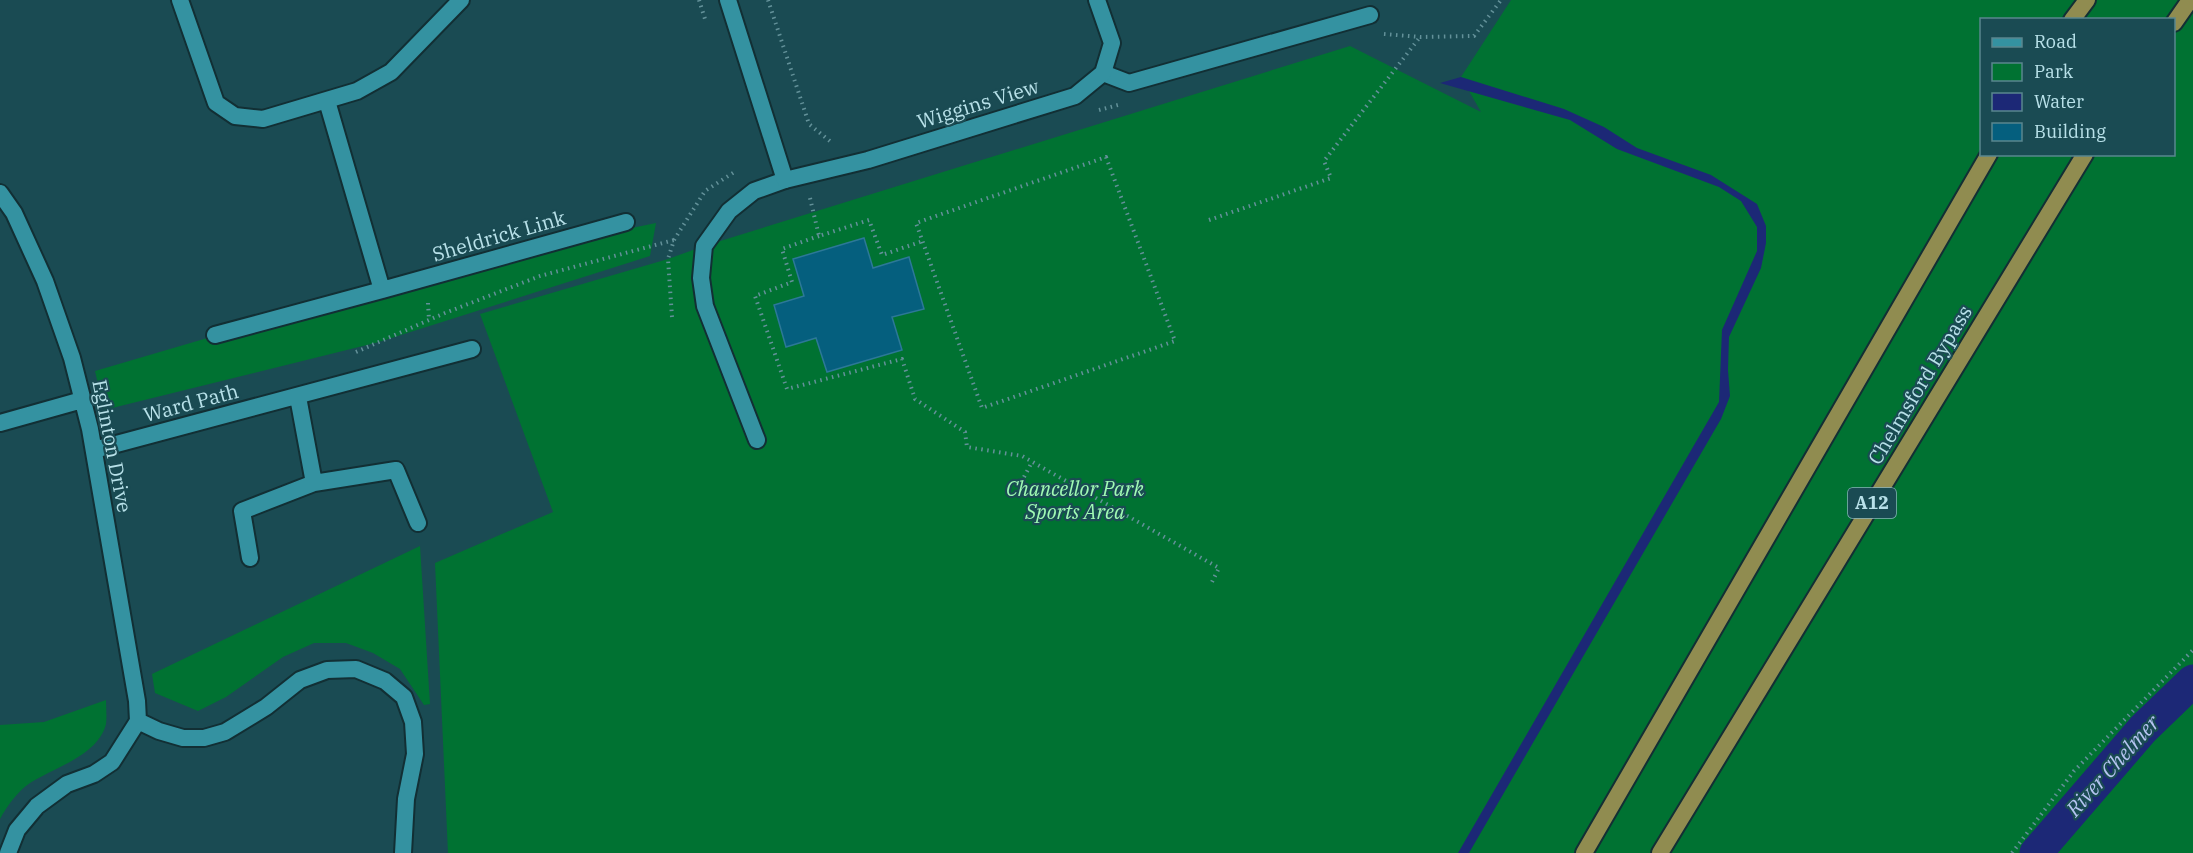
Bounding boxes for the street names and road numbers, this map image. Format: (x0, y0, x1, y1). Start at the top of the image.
street label: Wiggins View (914, 72, 1043, 135)
street label: Sheldrick Link (429, 203, 569, 267)
street label: Chelmsford Bypass (1861, 300, 1978, 469)
street label: Eglinton Drive (86, 377, 139, 515)
street label: Ward Path (140, 377, 241, 428)
road number: A12 (1848, 488, 1896, 518)

